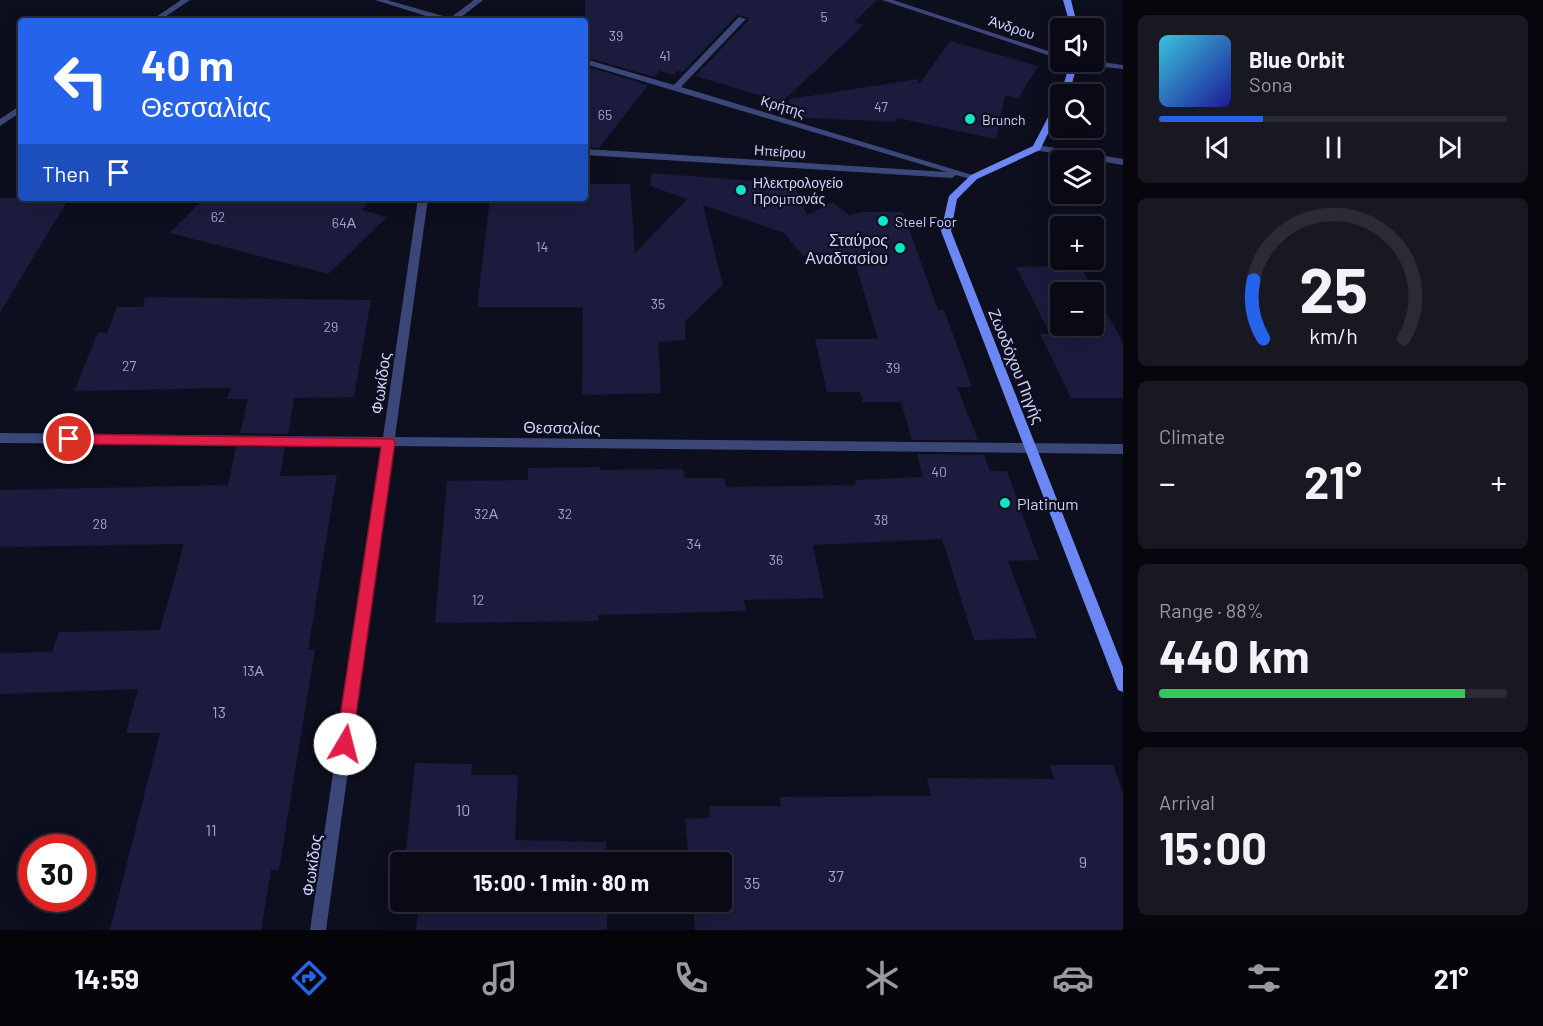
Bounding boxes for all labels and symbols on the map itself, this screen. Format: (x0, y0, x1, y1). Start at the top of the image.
house number: 5 (820, 8, 828, 25)
street label: Άνδρου (987, 12, 1037, 42)
house number: 39 (609, 27, 623, 44)
house number: 41 (659, 47, 671, 64)
street label: Κρήτης (759, 91, 807, 121)
house number: 47 (874, 98, 888, 115)
house number: 65 (598, 106, 612, 123)
place label: Brunch (982, 111, 1026, 128)
marker: Brunch (963, 112, 977, 126)
street label: Ηπείρου (754, 141, 806, 161)
place label: Ηλεκτρολογείο Προμπονάς (753, 174, 843, 207)
marker: Ηλεκτρολογείο Προμπονάς (734, 183, 748, 197)
house number: 62 (211, 208, 225, 225)
place label: Steel Foor (895, 213, 957, 230)
house number: 64Α (332, 214, 357, 231)
marker: Steel Foor (876, 214, 890, 228)
place label: Σταύρος Αναδτασίου (805, 230, 888, 267)
house number: 14 (536, 238, 548, 255)
marker: Σταύρος Αναδτασίου (893, 241, 907, 255)
house number: 35 (651, 295, 665, 312)
street label: Ζωοδόχου Πηγής (985, 306, 1049, 427)
house number: 29 (324, 318, 338, 335)
street label: Φωκίδος (366, 351, 394, 415)
house number: 27 (122, 357, 136, 374)
house number: 39 (886, 359, 900, 376)
pin (43, 413, 94, 464)
street label: Θεσσαλίας (523, 417, 601, 437)
house number: 40 (931, 463, 947, 480)
place label: Platinum (1017, 494, 1079, 513)
marker: Platinum (998, 496, 1012, 510)
house number: 32Α (474, 505, 499, 522)
house number: 32 (558, 505, 572, 522)
house number: 38 (874, 511, 888, 528)
house number: 28 (93, 515, 107, 532)
house number: 34 (687, 535, 701, 552)
house number: 36 (769, 551, 783, 568)
house number: 12 (472, 591, 484, 608)
house number: 13Α (242, 662, 264, 679)
house number: 13 (212, 702, 226, 721)
position arrow (313, 712, 377, 776)
house number: 10 (456, 800, 470, 819)
house number: 11 (205, 820, 217, 839)
street label: Φωκίδος (297, 833, 325, 897)
speed limit sign: 30 (18, 834, 96, 912)
house number: 9 (1079, 852, 1087, 871)
house number: 37 (828, 866, 844, 885)
house number: 35 (744, 873, 760, 892)

